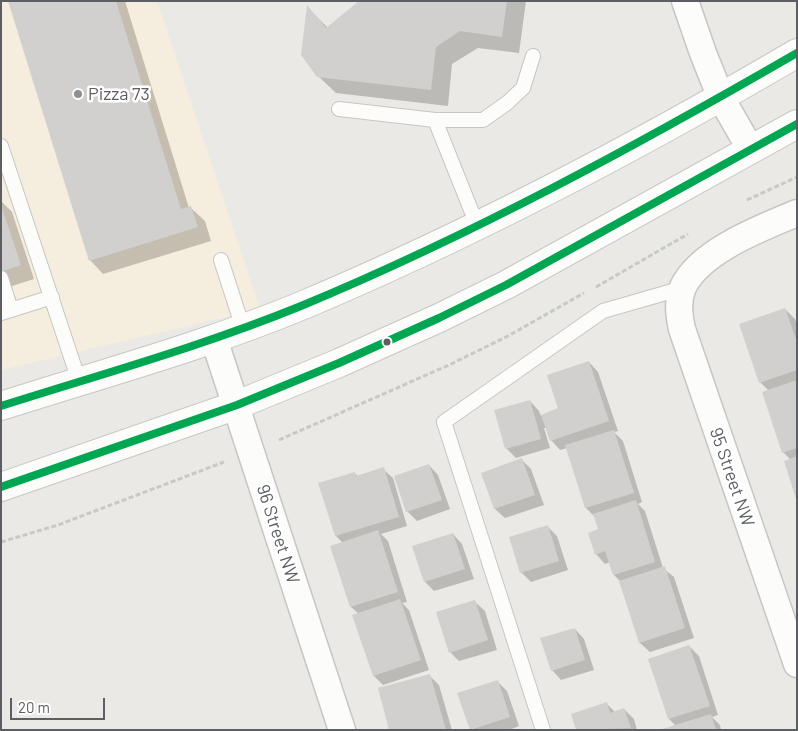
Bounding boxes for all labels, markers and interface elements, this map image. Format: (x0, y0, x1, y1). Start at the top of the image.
place label: Pizza 73 (88, 83, 150, 105)
marker: Pizza 73 (72, 88, 84, 100)
unlabelled marker (382, 337, 392, 347)
street label: 95 Street NW (705, 425, 759, 529)
street label: 96 Street NW (252, 482, 304, 586)
scale bar (12, 688, 108, 720)
text: 20 m (18, 698, 50, 716)

